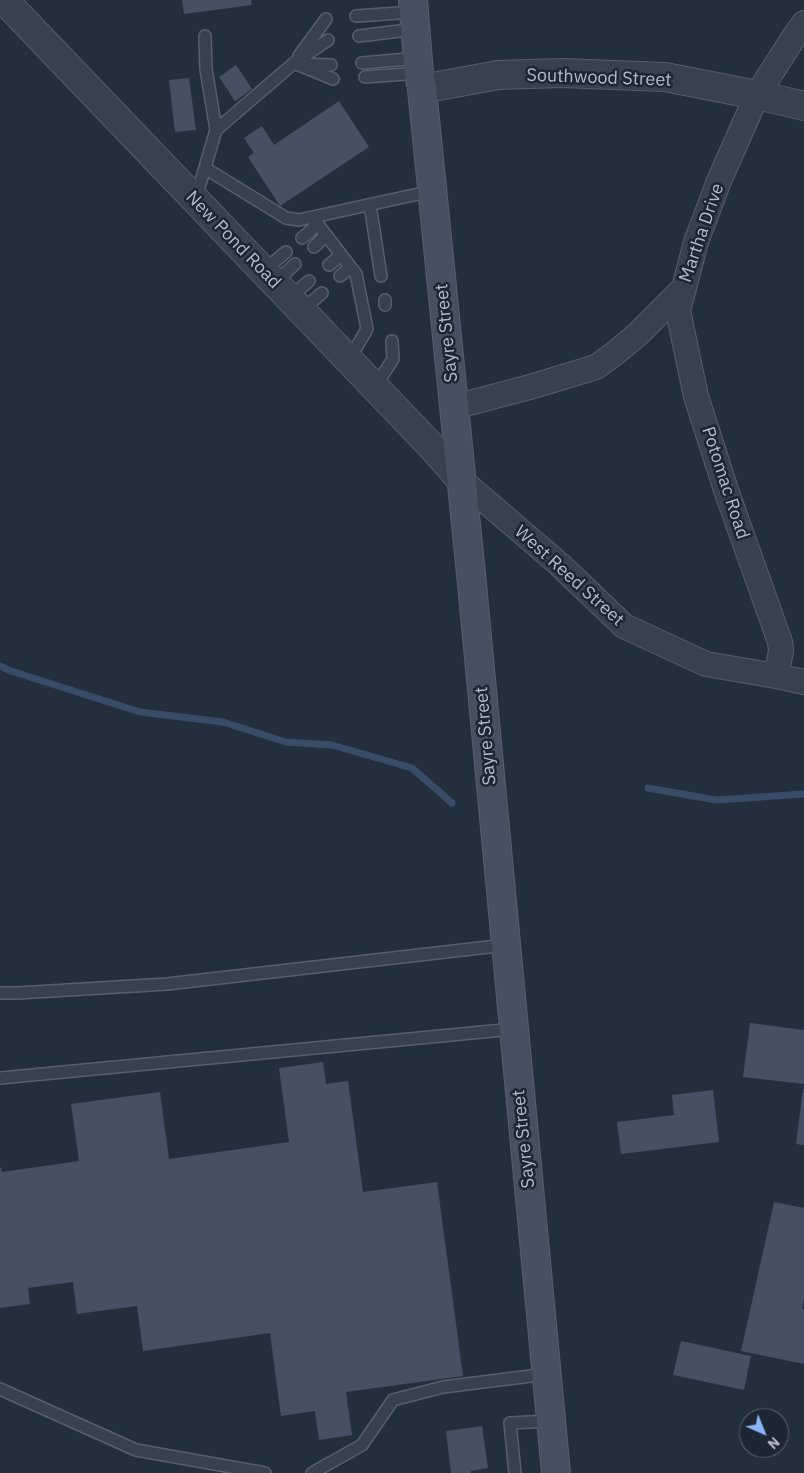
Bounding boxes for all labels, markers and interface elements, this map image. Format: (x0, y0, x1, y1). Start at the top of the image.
street label: Southwood Street (526, 65, 672, 91)
street label: Martha Drive (675, 181, 729, 285)
street label: New Pond Road (181, 187, 285, 293)
street label: Sayre Street (431, 283, 463, 383)
street label: Potomac Road (697, 424, 753, 542)
street label: West Reed Street (510, 521, 628, 631)
street label: Sayre Street (471, 686, 501, 786)
street label: Sayre Street (508, 1089, 540, 1189)
north arrow (739, 1408, 789, 1458)
text: N (764, 1433, 784, 1453)

